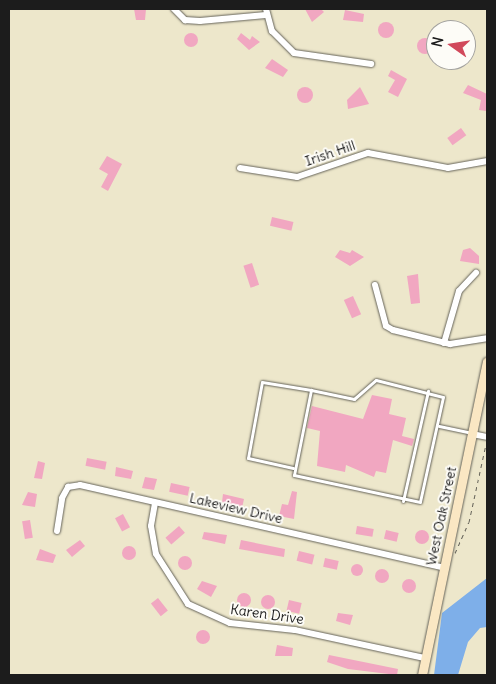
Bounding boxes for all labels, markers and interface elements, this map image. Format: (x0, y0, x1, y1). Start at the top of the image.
north arrow (426, 20, 476, 70)
text: N (427, 35, 447, 49)
street label: Irish Hill (303, 137, 357, 169)
street label: West Oak Street (422, 465, 460, 567)
street label: Lakeview Drive (188, 489, 284, 527)
street label: Karen Drive (229, 601, 305, 627)

